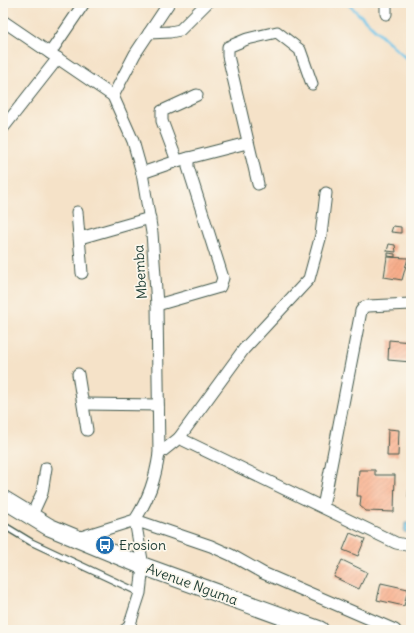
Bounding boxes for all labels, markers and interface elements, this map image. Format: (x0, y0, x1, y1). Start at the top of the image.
street label: Mbemba (129, 244, 151, 300)
bus stop icon: Erosion (94, 534, 116, 556)
place label: Erosion (119, 536, 166, 554)
street label: Avenue Nguma (144, 559, 240, 609)

